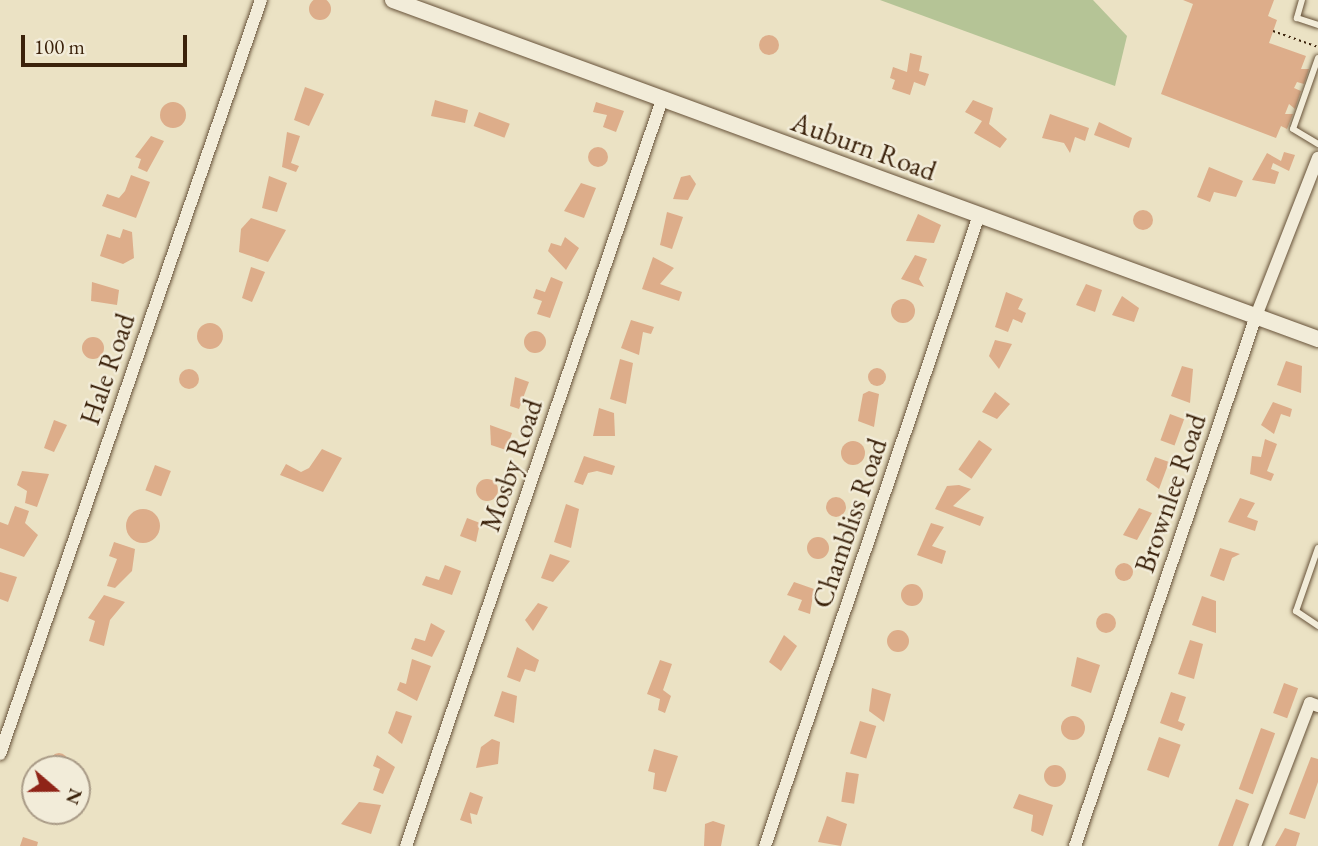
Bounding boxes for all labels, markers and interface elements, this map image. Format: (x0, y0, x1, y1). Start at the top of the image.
scale bar (24, 21, 191, 65)
text: 100 m (34, 33, 85, 60)
street label: Auburn Road (787, 104, 941, 188)
street label: Hale Road (72, 309, 142, 429)
street label: Mosby Road (473, 394, 549, 536)
street label: Brownlee Road (1127, 409, 1213, 577)
street label: Chambliss Road (804, 434, 894, 612)
north arrow (21, 755, 91, 825)
text: N (60, 785, 89, 808)

